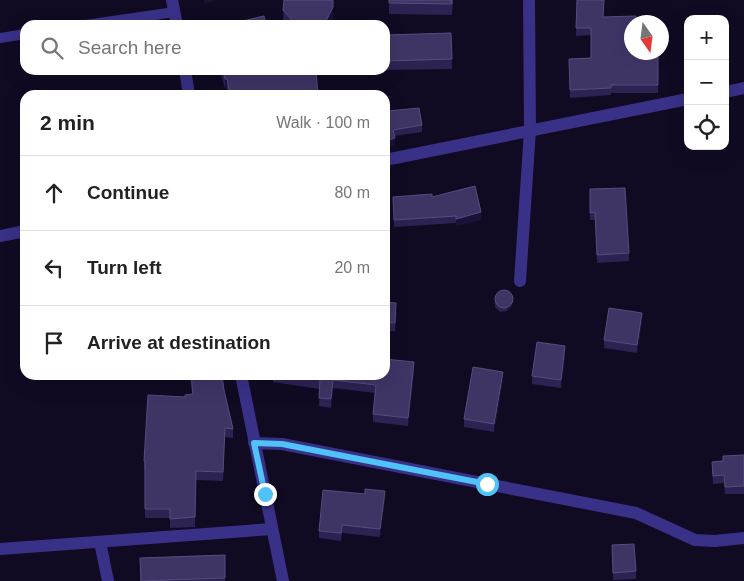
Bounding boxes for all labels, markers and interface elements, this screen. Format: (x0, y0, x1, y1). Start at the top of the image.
north arrow (624, 15, 669, 60)
map controls (684, 15, 729, 150)
button: + (684, 15, 729, 60)
search box (20, 20, 390, 75)
icon: search (38, 34, 66, 62)
text: Search here (78, 37, 182, 58)
button: − (684, 60, 729, 105)
button: locate (684, 105, 729, 150)
text: 2 min (40, 111, 95, 134)
text: Walk · 100 m (276, 114, 370, 131)
icon: ahead (40, 179, 68, 207)
text: Continue (87, 182, 169, 203)
text: 80 m (334, 184, 370, 201)
icon: left (40, 254, 68, 282)
text: Turn left (87, 257, 162, 278)
text: 20 m (334, 259, 370, 276)
icon: arrive (40, 329, 68, 357)
text: Arrive at destination (87, 332, 271, 353)
route start (476, 473, 499, 496)
route end (254, 483, 277, 506)

